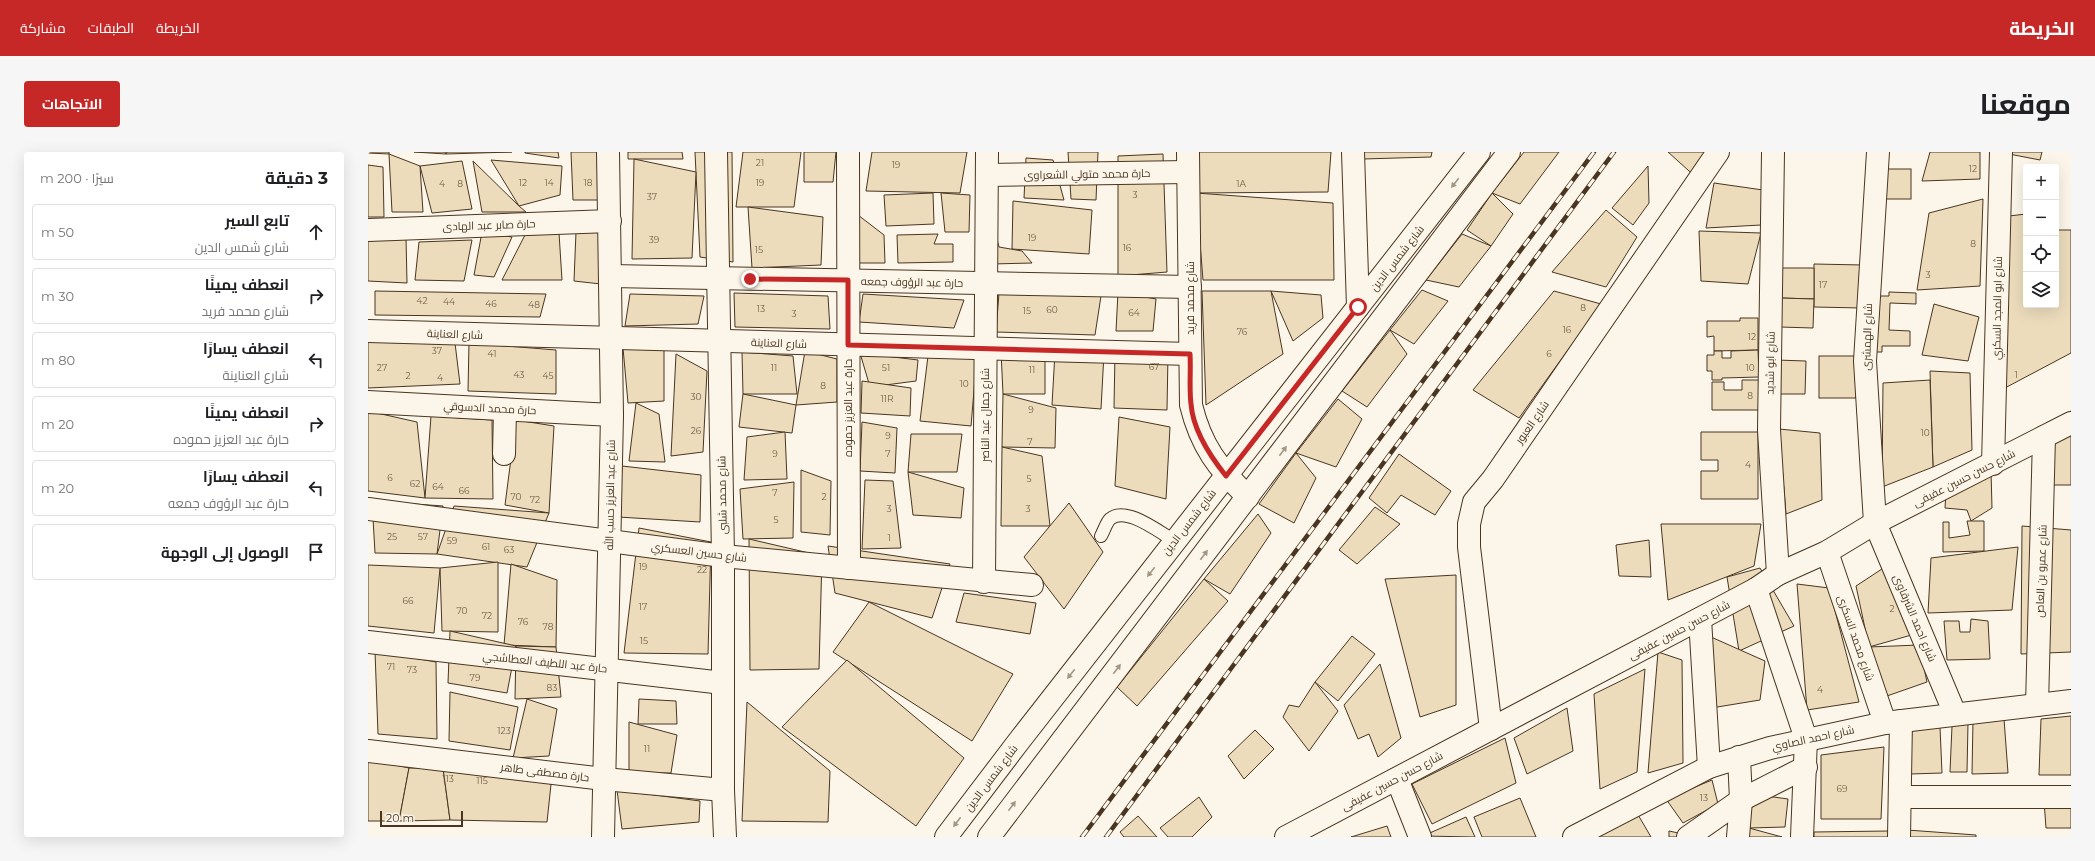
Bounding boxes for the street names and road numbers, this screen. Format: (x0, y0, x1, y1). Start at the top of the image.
street label: حارة محمد متولي الشعراوى (1024, 166, 1151, 184)
street label: حارة صابر عبد الهادى (442, 216, 536, 234)
street label: شارع شمس الدين (1367, 222, 1428, 294)
street label: شارع ابو المجد السكري (1989, 256, 2007, 360)
street label: شارع محمد فريد (1183, 261, 1198, 335)
street label: حارة عبد الرؤوف جمعه (861, 274, 963, 290)
street label: شارع الهمشرى (1859, 303, 1876, 371)
street label: شارع العناينة (427, 326, 483, 343)
street label: شارع ابو شديد (1762, 331, 1779, 395)
street label: شارع العناينة (751, 335, 807, 352)
street label: حارة عبد العزيز حموده (841, 359, 855, 457)
street label: شارع جمال عبد الناصر (978, 368, 993, 463)
street label: شارع العبور (1511, 398, 1553, 448)
street label: حارة محمد الدسوقي (443, 399, 537, 419)
street label: شارع عبد العزيز حسب الله (601, 439, 619, 551)
street label: شارع حسن حسين عفيفى (1910, 446, 2018, 511)
street label: شارع محمد شلبى (714, 455, 731, 535)
street label: شارع شمس الدين (1159, 486, 1220, 558)
street label: شارع عمرو بن العاص (2032, 524, 2051, 618)
street label: شارع حسين العسكري (650, 539, 748, 567)
street label: شارع احمد الشرقاوى (1889, 572, 1940, 664)
street label: شارع محمد السكرى (1834, 593, 1877, 683)
street label: شارع حسن حسين عفيفى (1626, 597, 1733, 664)
street label: حارة عبد اللطيف العطاشجي (482, 648, 608, 678)
street label: شارع احمد الصاوي (1771, 722, 1856, 756)
street label: شارع شمس الدين (961, 742, 1021, 815)
street label: شارع حسن حسين عفيفى (1339, 748, 1446, 815)
street label: حارة مصطفى طاهر (499, 759, 590, 784)

